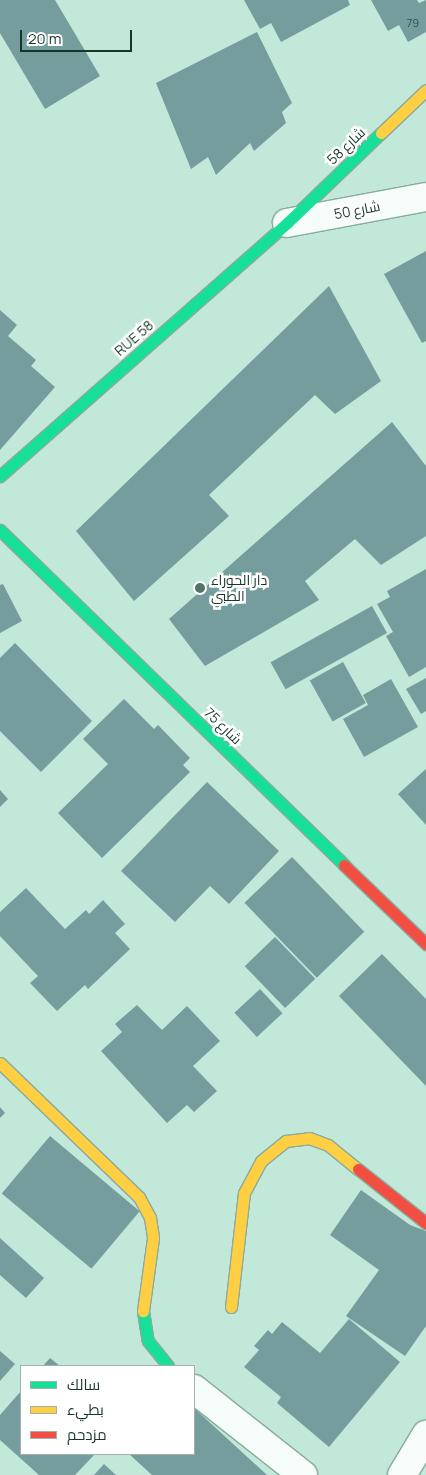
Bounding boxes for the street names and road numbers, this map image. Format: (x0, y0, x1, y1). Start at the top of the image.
street label: شارع 58 (324, 124, 368, 168)
street label: شارع 50 (333, 197, 381, 223)
street label: RUE 58 (111, 317, 157, 359)
street label: شارع 75 (201, 704, 245, 748)

